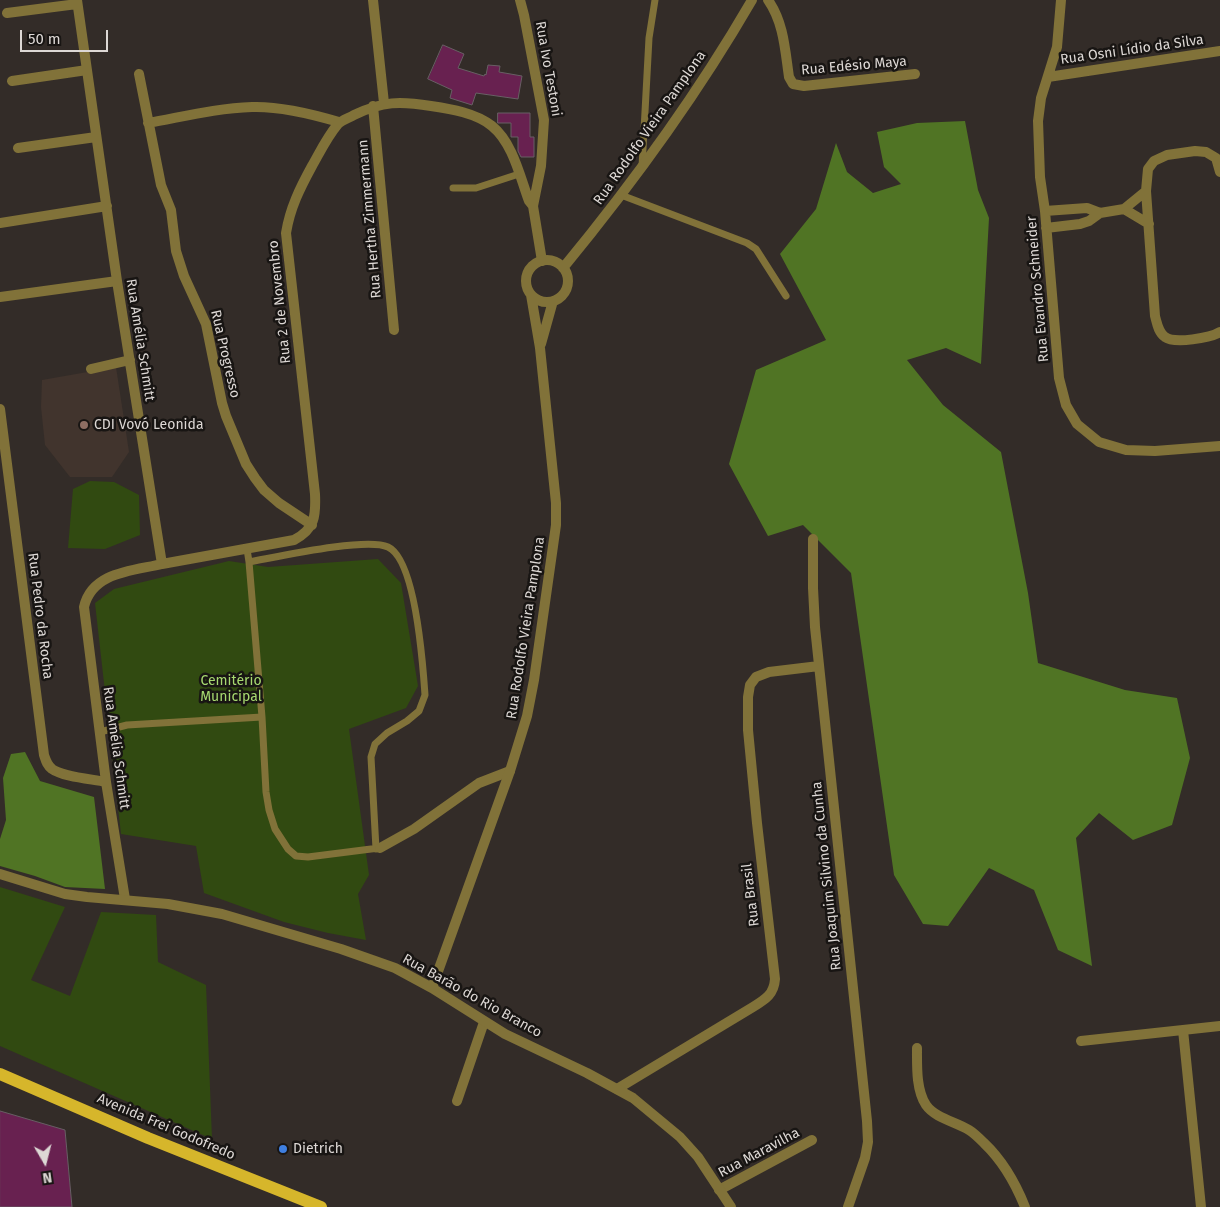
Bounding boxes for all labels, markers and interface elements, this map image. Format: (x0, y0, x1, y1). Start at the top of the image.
scale bar (22, 20, 110, 52)
street label: Rua Ivo Testoni (531, 20, 565, 118)
text: 50 m (28, 30, 61, 48)
street label: Rua Osni Lídio da Silva (1059, 32, 1205, 68)
street label: Rua Rodolfo Vieira Pamplona (590, 48, 710, 208)
street label: Rua Edésio Maya (800, 53, 908, 79)
street label: Rua Hertha Zimmermann (355, 139, 385, 299)
street label: Rua Evandro Schneider (1023, 215, 1053, 363)
street label: Rua 2 de Novembro (265, 240, 295, 364)
street label: Rua Amélia Schmitt (122, 278, 158, 402)
street label: Rua Progresso (207, 308, 243, 400)
place label: CDI Vovó Leonida (94, 417, 204, 433)
marker: CDI Vovó Leonida (78, 419, 90, 431)
street label: Rua Rodolfo Vieira Pamplona (503, 536, 549, 720)
street label: Rua Pedro da Rocha (24, 552, 56, 680)
park label: Cemitério Municipal (200, 673, 262, 706)
street label: Rua Amélia Schmitt (99, 686, 133, 810)
street label: Rua Joaquim Silvino da Cunha (809, 781, 845, 971)
street label: Rua Brasil (739, 862, 763, 928)
street label: Rua Barão do Rio Branco (399, 951, 545, 1041)
street label: Avenida Frei Godofredo (94, 1090, 238, 1164)
street label: Rua Maravilha (716, 1125, 802, 1181)
north arrow (20, 1137, 70, 1187)
place label: Dietrich (293, 1141, 343, 1157)
marker: Dietrich (277, 1143, 289, 1155)
text: N (41, 1168, 53, 1186)

